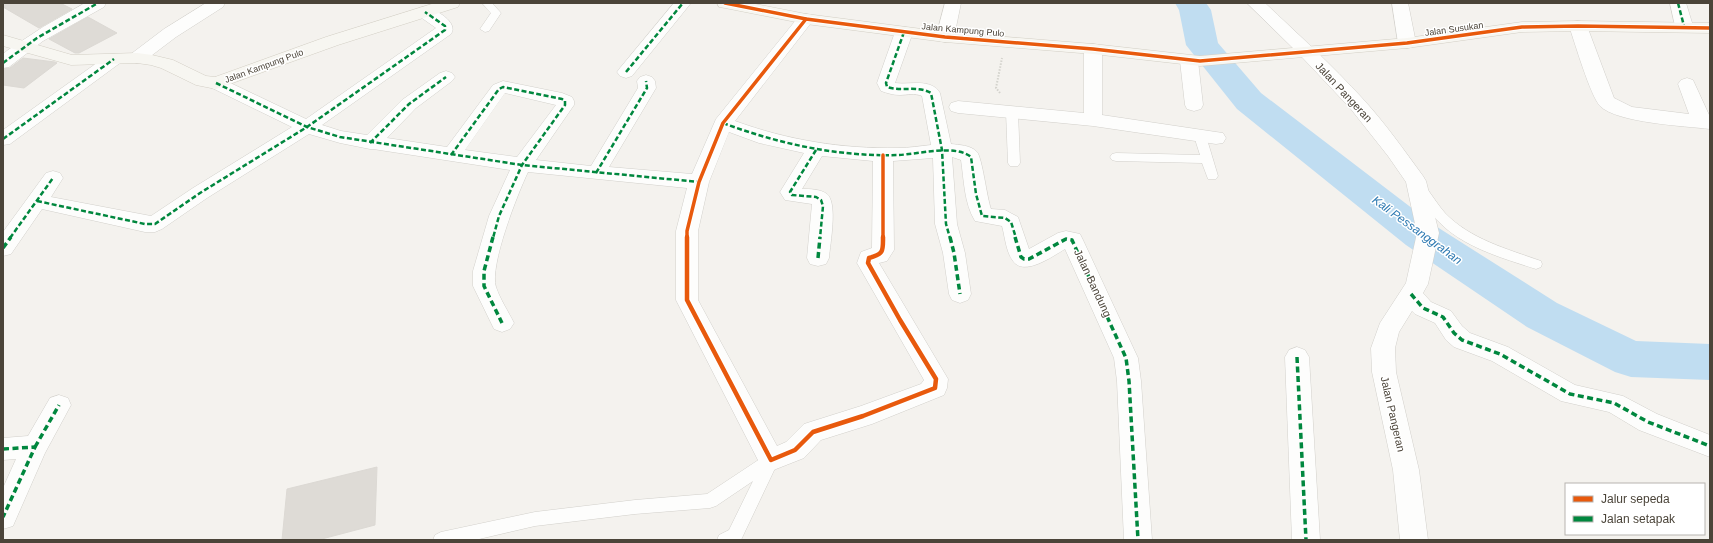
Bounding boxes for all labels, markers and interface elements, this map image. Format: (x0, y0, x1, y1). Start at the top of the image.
street label: Jalan Susukan (1424, 20, 1484, 38)
street label: Jalan Kampung Pulo (921, 21, 1005, 39)
street label: Jalan Kampung Pulo (223, 47, 305, 85)
street label: Jalan Pangeran (1313, 60, 1375, 124)
water label: Kali Pessanggrahan (1369, 193, 1465, 267)
street label: Jalan Bandung (1072, 247, 1114, 319)
street label: Jalan Pangeran (1378, 375, 1408, 453)
legend (1565, 483, 1705, 535)
text: Jalur sepeda (1601, 492, 1670, 506)
text: Jalan setapak (1601, 512, 1676, 526)

